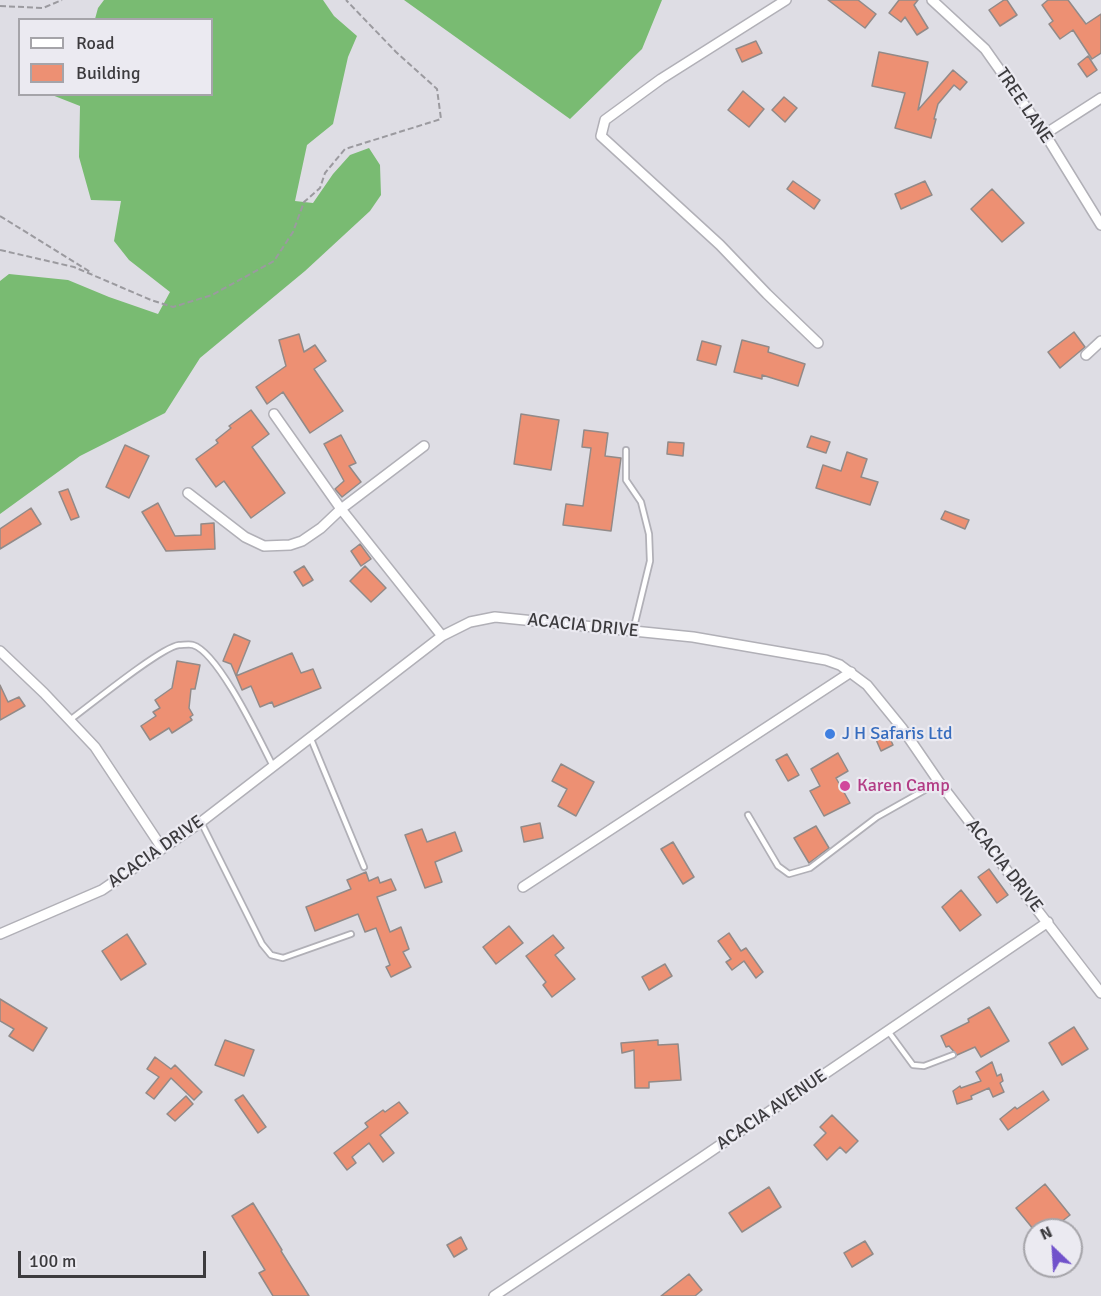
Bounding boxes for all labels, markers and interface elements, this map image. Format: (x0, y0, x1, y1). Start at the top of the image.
legend (18, 18, 213, 96)
text: Road (76, 32, 115, 54)
text: Building (76, 62, 140, 84)
street label: TREE LANE (991, 64, 1057, 148)
street label: ACACIA DRIVE (526, 609, 640, 643)
place label: J H Safaris Ltd (842, 723, 953, 745)
marker: J H Safaris Ltd (823, 727, 837, 741)
place label: Karen Camp (857, 775, 950, 797)
marker: Karen Camp (838, 779, 852, 793)
street label: ACACIA DRIVE (104, 811, 208, 893)
street label: ACACIA DRIVE (961, 815, 1047, 917)
street label: ACACIA AVENUE (713, 1065, 831, 1155)
north arrow (1023, 1218, 1083, 1278)
text: N (1037, 1222, 1056, 1245)
scale bar (21, 1239, 208, 1277)
text: 100 m (29, 1250, 76, 1272)

